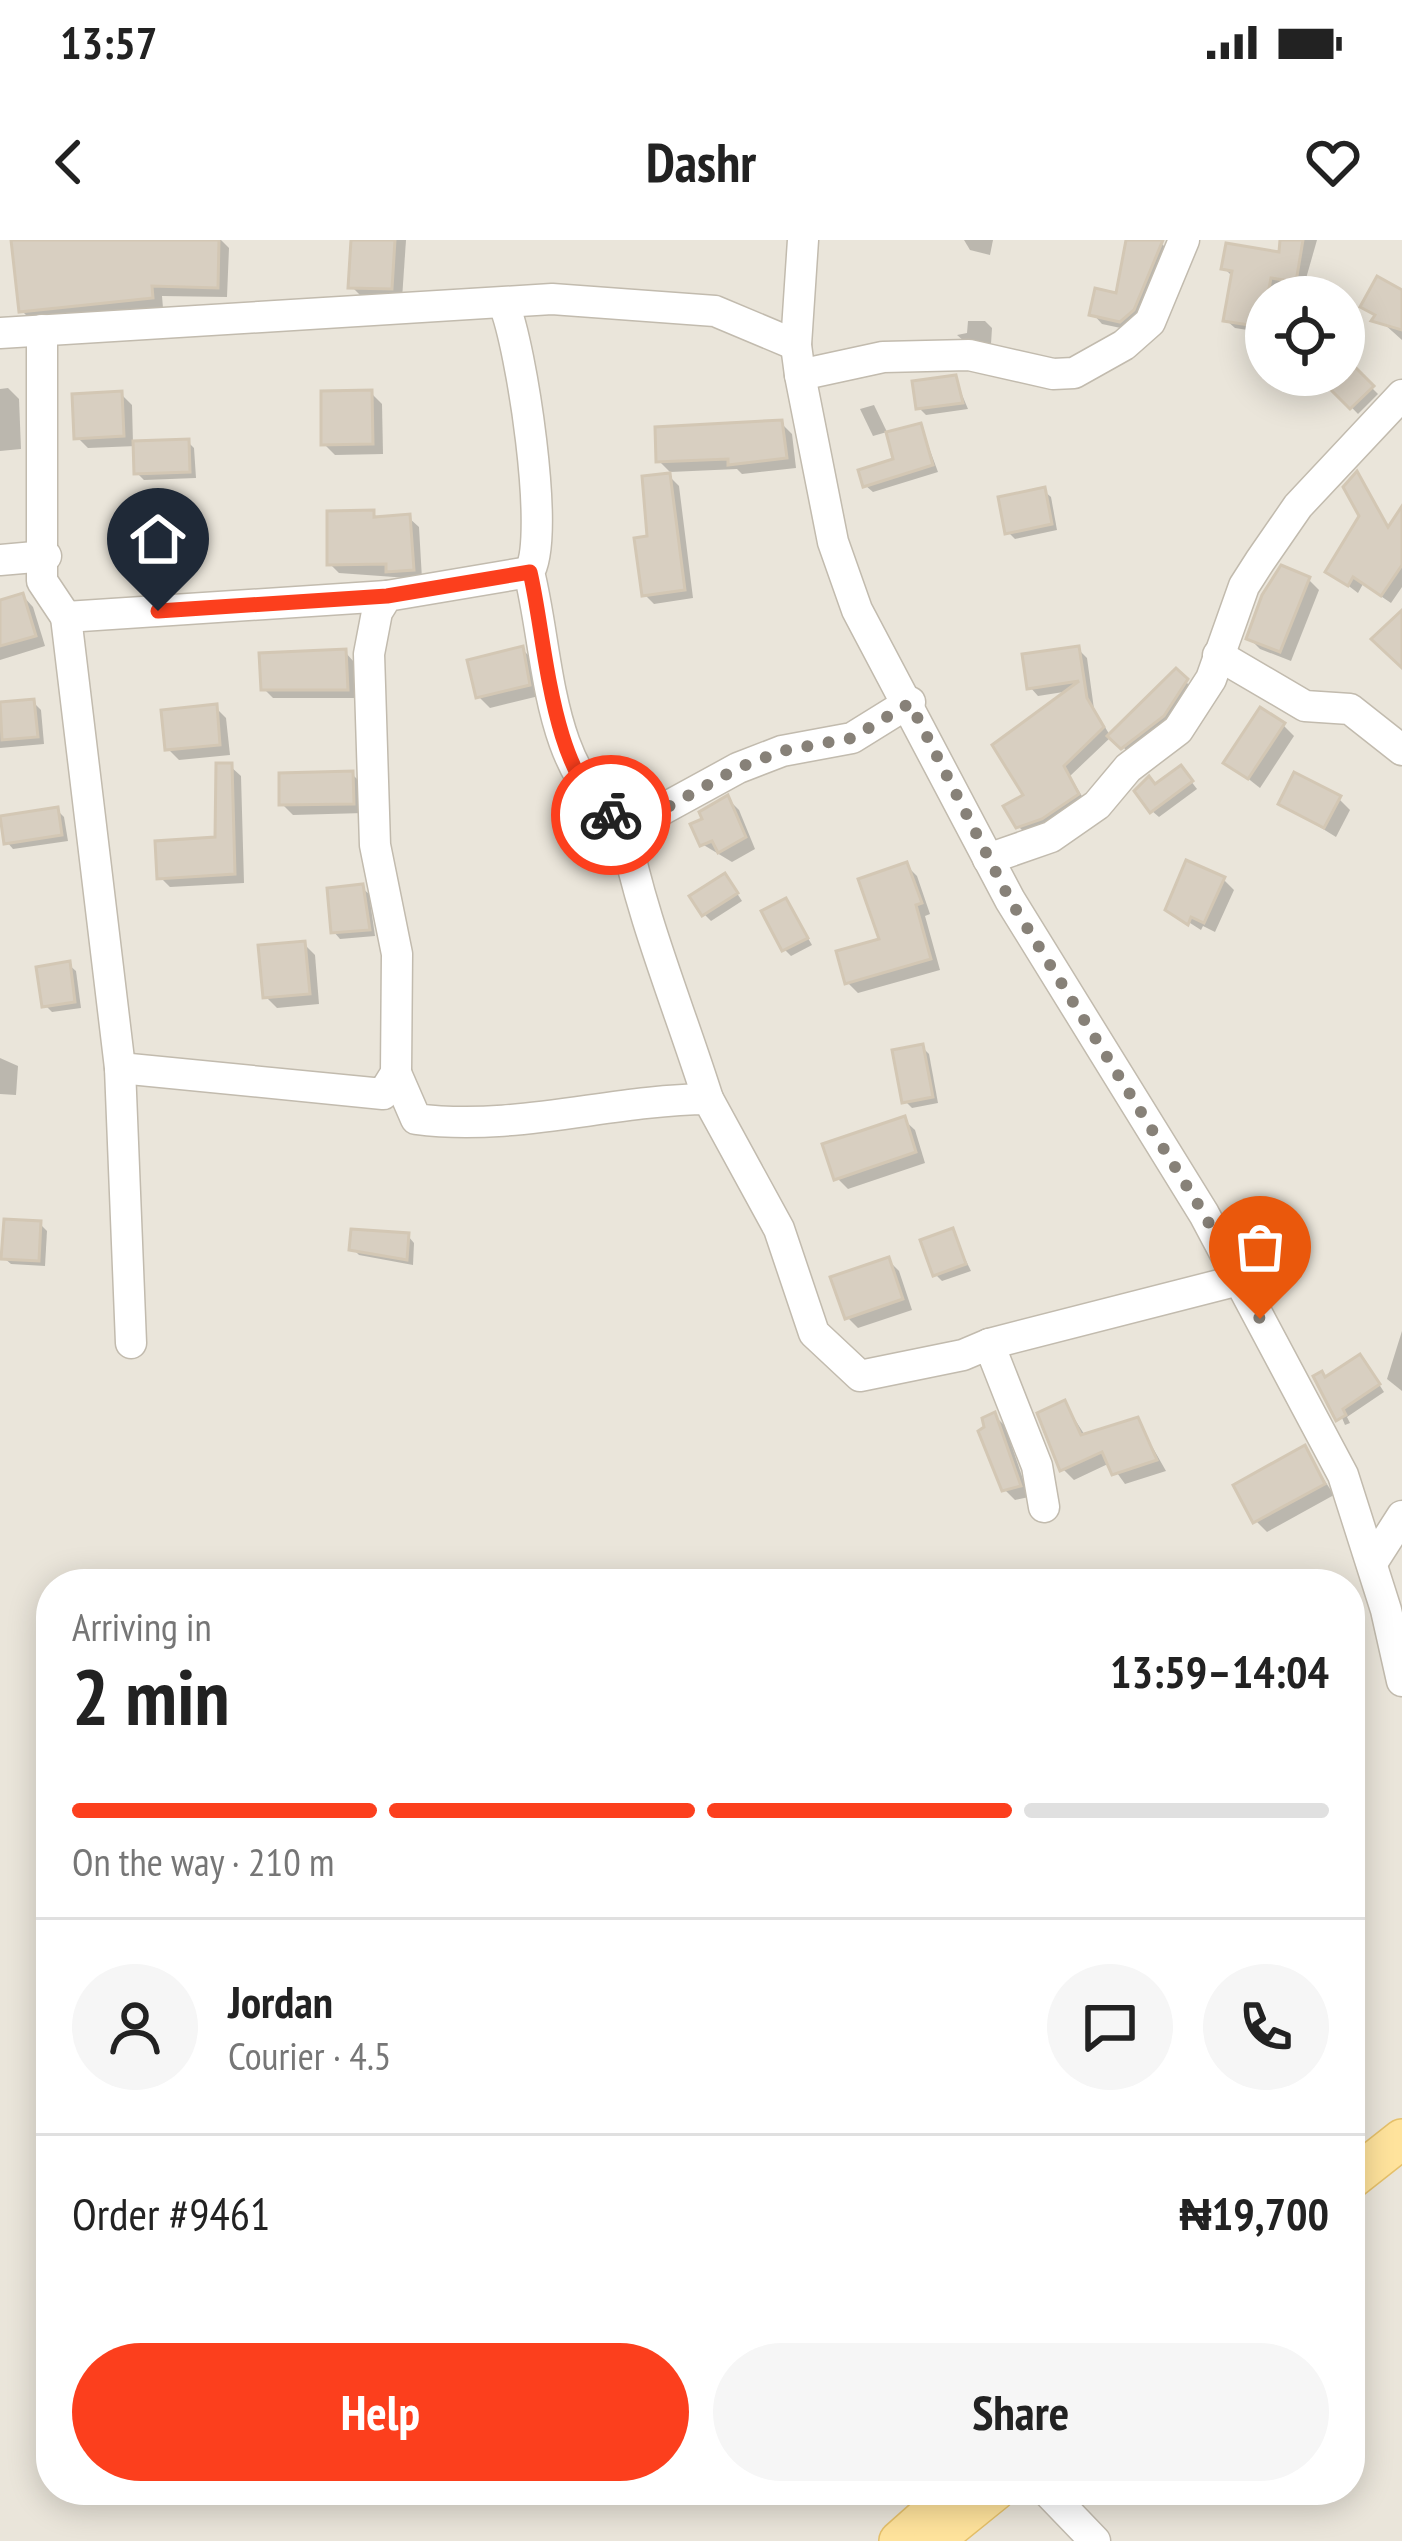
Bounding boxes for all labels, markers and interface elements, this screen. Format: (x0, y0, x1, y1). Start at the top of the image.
text: 13:57 (60, 13, 157, 71)
text: Dashr (646, 127, 756, 197)
icon: back (36, 129, 102, 195)
icon: heart (1300, 129, 1366, 195)
map controls (1245, 276, 1365, 396)
button: locate (1245, 276, 1365, 396)
pin (107, 488, 209, 611)
icon: home (125, 506, 191, 572)
courier (551, 755, 671, 875)
icon: bike (578, 782, 644, 848)
pin (1209, 1196, 1311, 1319)
icon: bag (1227, 1214, 1293, 1280)
text: Arriving in (72, 1601, 212, 1652)
text: 13:59–14:04 (1110, 1642, 1329, 1700)
text: 2 min (72, 1646, 230, 1747)
text: On the way · 210 m (72, 1836, 334, 1887)
button: person (72, 1964, 198, 2090)
button: chat (1047, 1964, 1173, 2090)
button: phone (1203, 1964, 1329, 2090)
text: Jordan (228, 1972, 333, 2030)
text: Courier · 4.5 (228, 2030, 391, 2081)
text: Order #9461 (72, 2184, 270, 2242)
text: ₦19,700 (1179, 2184, 1329, 2242)
button: Help (72, 2343, 689, 2481)
button: Share (713, 2343, 1329, 2481)

